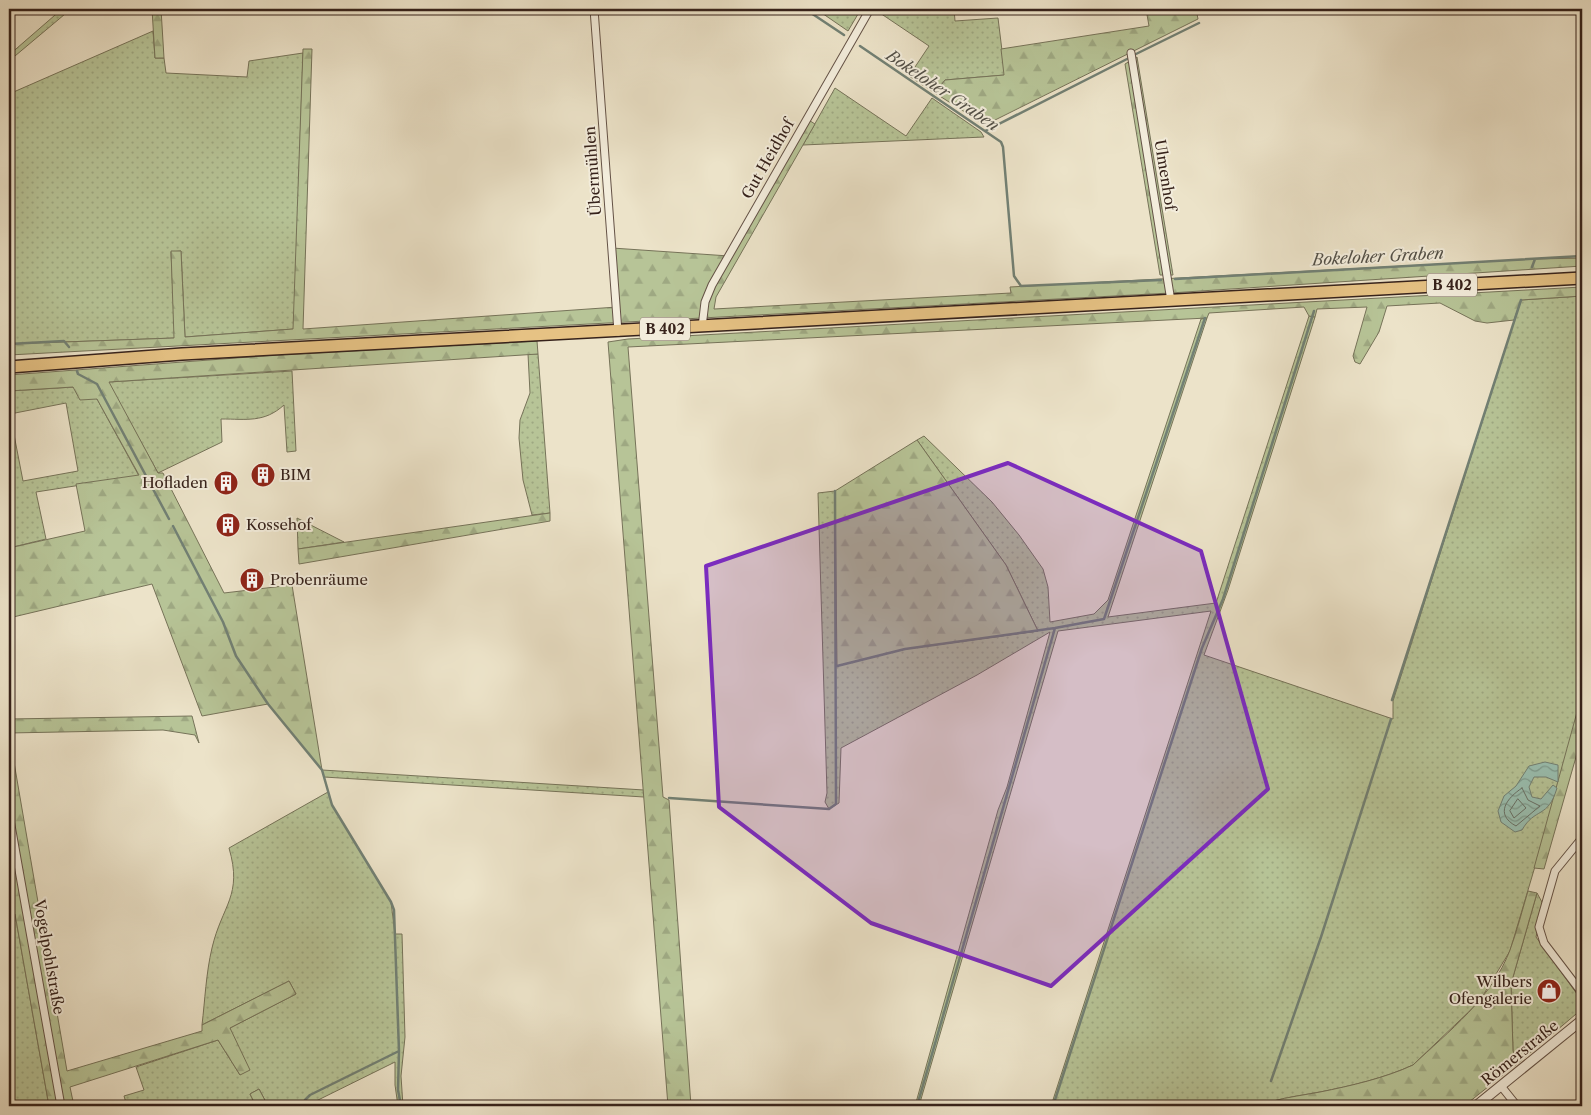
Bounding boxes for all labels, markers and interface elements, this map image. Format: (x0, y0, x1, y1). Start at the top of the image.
water label: Bokeloher Graben (881, 44, 1003, 135)
street label: Gut Heidhof (737, 114, 799, 202)
street label: Übermühlen (580, 125, 605, 217)
street label: Ulmenhof (1151, 138, 1181, 213)
water label: Bokeloher Graben (1310, 243, 1444, 270)
road number: B 402 (1427, 274, 1477, 296)
road number: B 402 (640, 318, 690, 340)
building icon: BIM (250, 462, 276, 488)
place label: BIM (280, 465, 311, 484)
building icon: Hofladen (213, 470, 239, 496)
place label: Hofladen (142, 473, 209, 492)
building icon: Kossehof (215, 512, 241, 538)
place label: Kossehof (246, 515, 313, 534)
building icon: Probenräume (239, 567, 265, 593)
place label: Probenräume (270, 570, 368, 589)
street label: Vogelpohlstraße (30, 897, 69, 1016)
place label: Wilbers Ofengalerie (1449, 972, 1532, 1008)
shop icon: Wilbers Ofengalerie (1536, 978, 1562, 1004)
street label: Römerstraße (1477, 1016, 1562, 1089)

